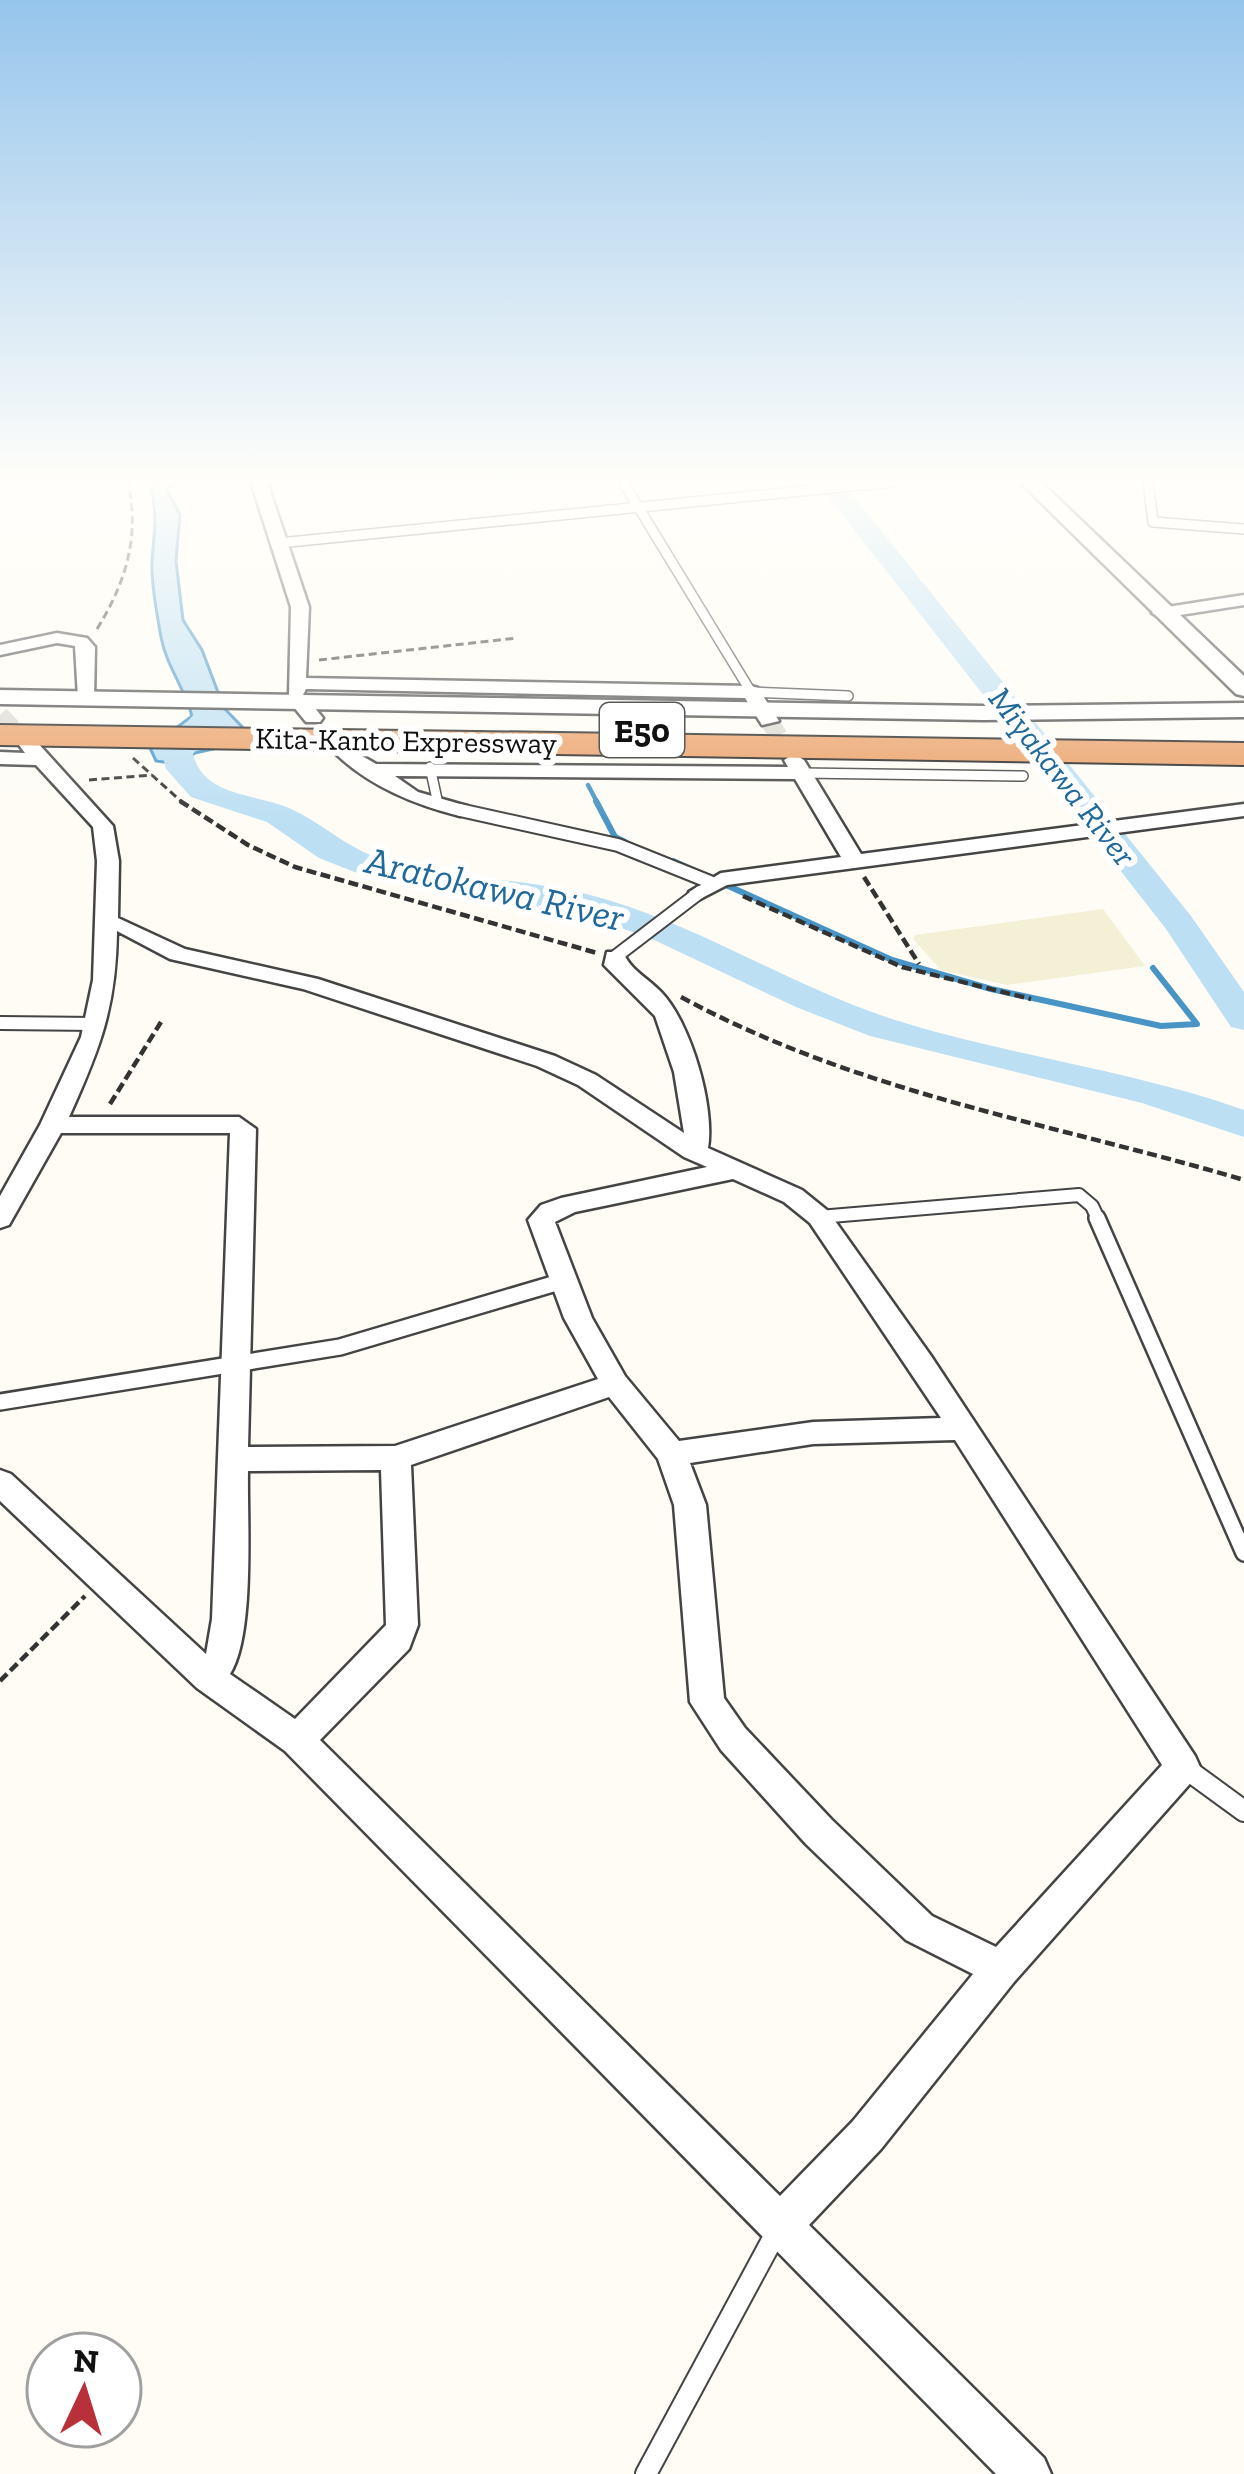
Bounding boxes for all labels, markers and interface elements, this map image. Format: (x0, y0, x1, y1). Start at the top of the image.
water label: Miyakawa River (981, 679, 1145, 874)
road number: E50 (600, 703, 684, 757)
street label: Kita-Kanto Expressway (255, 720, 558, 762)
water label: Aratokawa River (360, 836, 629, 941)
north arrow (24, 2330, 144, 2450)
text: N (72, 2340, 100, 2381)

